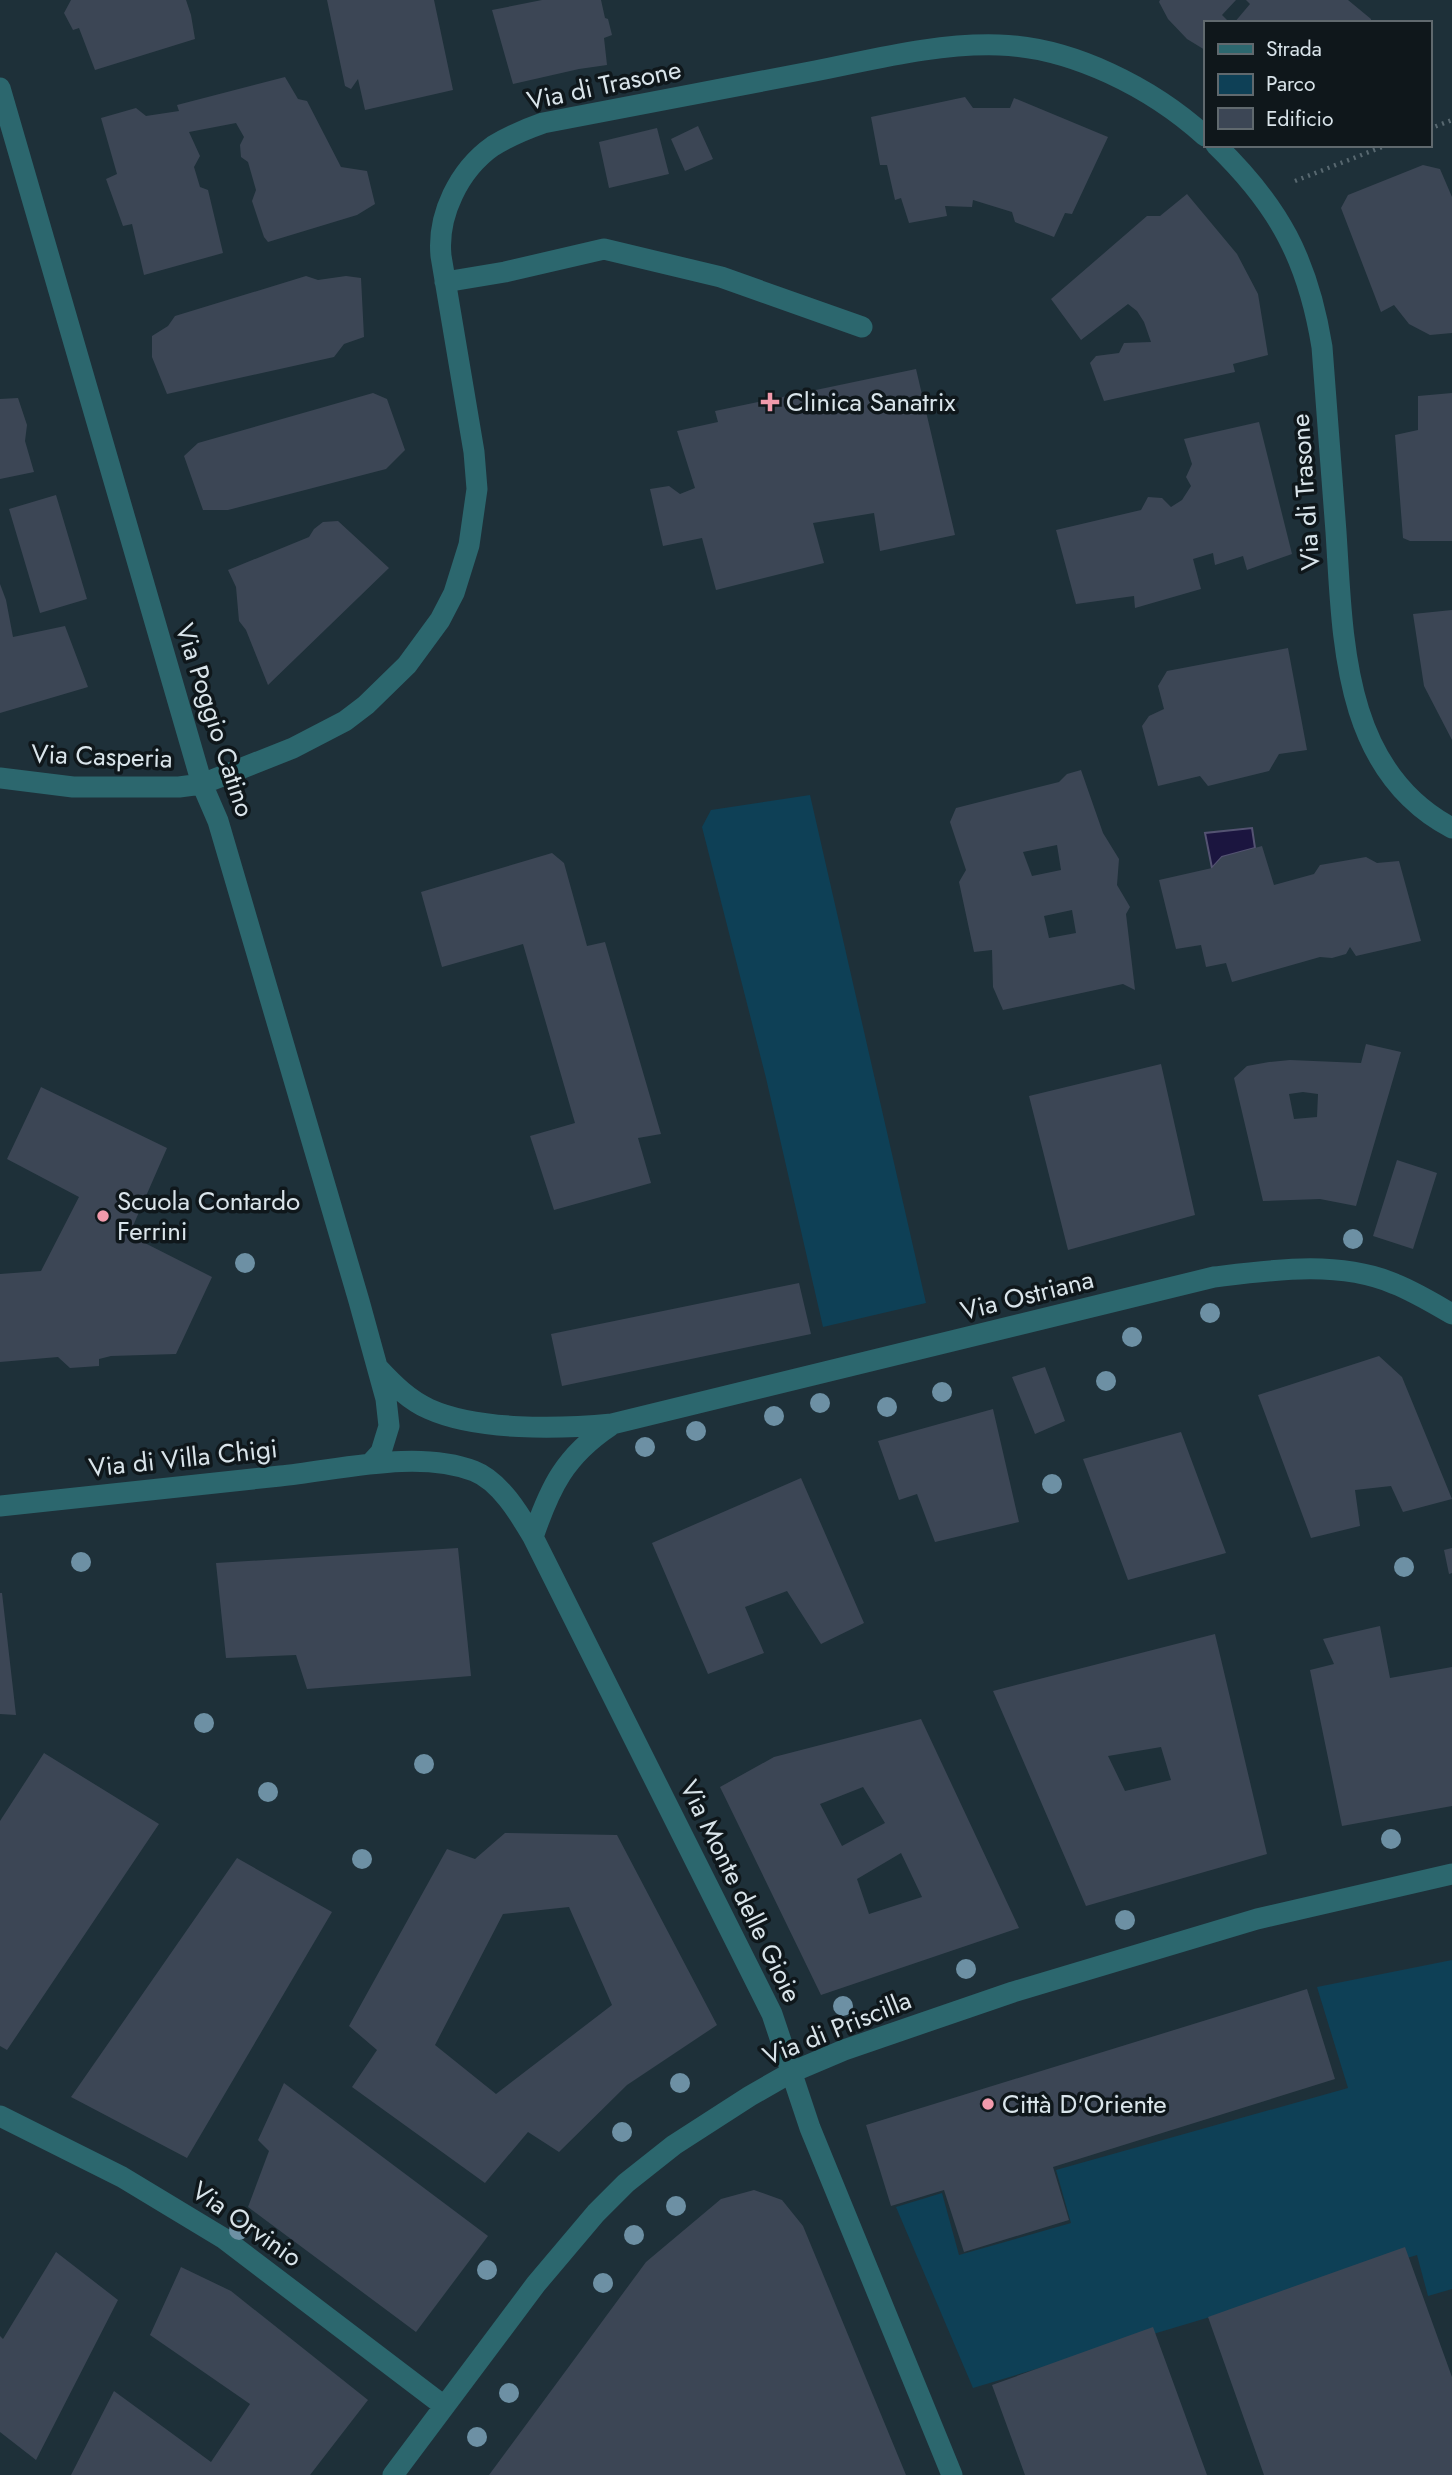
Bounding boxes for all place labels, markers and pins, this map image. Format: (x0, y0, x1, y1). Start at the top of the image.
place label: Clinica Sanatrix (786, 383, 956, 421)
marker: Clinica Sanatrix (760, 392, 780, 412)
place label: Scuola Contardo Ferrini (117, 1182, 300, 1250)
marker: Scuola Contardo Ferrini (95, 1208, 111, 1224)
place label: Città D'Oriente (1002, 2085, 1167, 2123)
marker: Città D'Oriente (980, 2096, 996, 2112)

